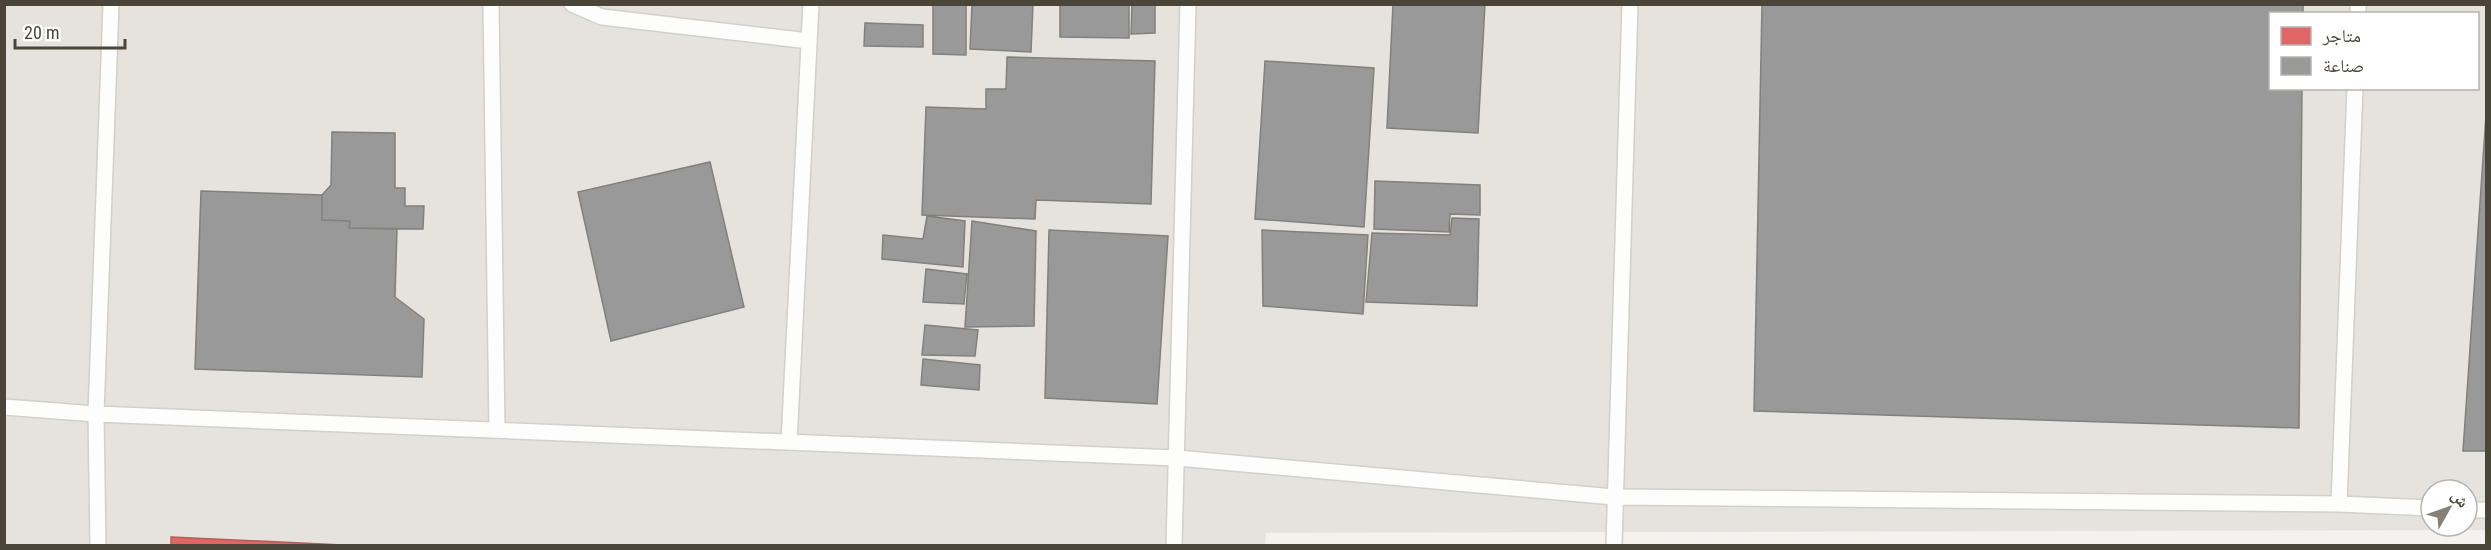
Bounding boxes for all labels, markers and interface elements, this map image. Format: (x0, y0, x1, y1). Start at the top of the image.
scale bar (15, 12, 124, 50)
legend (2269, 12, 2479, 90)
text: 20 m (24, 22, 59, 43)
text: متاجر (2322, 25, 2361, 46)
text: صناعة (2323, 55, 2364, 76)
north arrow (2419, 478, 2479, 538)
text: ش (2447, 486, 2473, 511)

